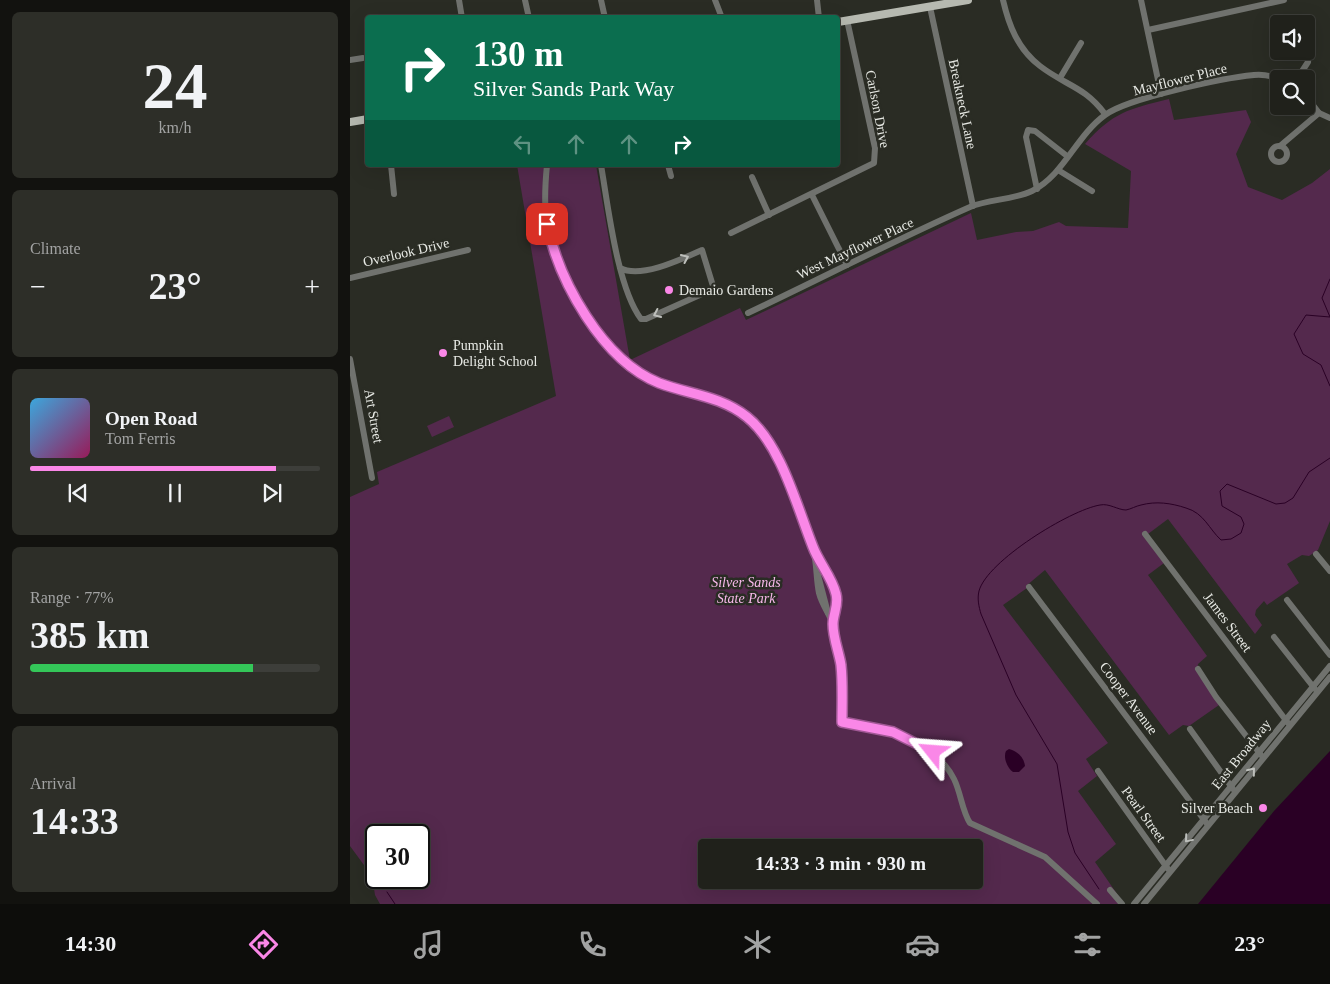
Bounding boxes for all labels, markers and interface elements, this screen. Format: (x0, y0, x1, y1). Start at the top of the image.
map controls (1270, 15, 1315, 115)
button: sound (1270, 15, 1315, 60)
icon: right (390, 35, 455, 100)
text: 130 m (473, 35, 563, 74)
text: 24 (143, 50, 208, 122)
street label: Breakneck Lane (946, 58, 979, 150)
street label: Mayflower Place (1132, 61, 1229, 98)
street label: Carlson Drive (863, 69, 892, 149)
button: search (1270, 70, 1315, 115)
text: Silver Sands Park Way (473, 76, 674, 101)
text: km/h (159, 119, 191, 136)
icon: left (509, 130, 537, 158)
icon: ahead (562, 130, 590, 158)
icon: ahead (615, 130, 643, 158)
icon: right (668, 130, 696, 158)
pin (526, 203, 568, 245)
icon: arrive (533, 210, 561, 238)
street label: West Mayflower Place (794, 215, 916, 282)
street label: Overlook Drive (361, 235, 451, 270)
text: Climate (30, 240, 81, 257)
one-way arrow (680, 254, 689, 264)
text: 23° (148, 265, 202, 307)
text: − (30, 271, 46, 302)
text: + (304, 271, 320, 302)
place label: Demaio Gardens (679, 283, 773, 298)
marker: Demaio Gardens (663, 284, 675, 296)
one-way arrow (653, 308, 662, 319)
place label: Pumpkin Delight School (453, 338, 537, 369)
marker: Pumpkin Delight School (437, 347, 449, 359)
street label: Art Street (361, 388, 386, 444)
text: Open Road (105, 408, 197, 429)
text: Tom Ferris (105, 430, 175, 447)
icon: previous (64, 479, 92, 507)
icon: pause (161, 479, 189, 507)
icon: next (258, 479, 286, 507)
park label: Silver Sands State Park (711, 575, 781, 606)
text: Range · 77% (30, 589, 114, 606)
street label: James Street (1200, 590, 1255, 655)
text: 385 km (30, 614, 149, 656)
street label: Cooper Avenue (1097, 659, 1161, 737)
street label: East Broadway (1209, 717, 1274, 792)
position arrow (906, 725, 958, 777)
one-way arrow (1247, 768, 1256, 777)
text: Arrival (30, 775, 76, 792)
street label: Pearl Street (1118, 784, 1169, 845)
text: 14:33 (30, 800, 119, 842)
place label: Silver Beach (1181, 801, 1253, 816)
marker: Silver Beach (1257, 802, 1269, 814)
speed limit sign: 30 (365, 824, 430, 889)
one-way arrow (1185, 833, 1193, 842)
text: 14:33 · 3 min · 930 m (755, 853, 926, 874)
icon: directions (246, 927, 281, 962)
icon: music (411, 927, 446, 962)
icon: phone (575, 927, 610, 962)
icon: climate (740, 927, 775, 962)
icon: car (905, 927, 940, 962)
icon: filters (1070, 927, 1105, 962)
text: 14:30 (65, 931, 116, 956)
text: 23° (1234, 931, 1265, 956)

